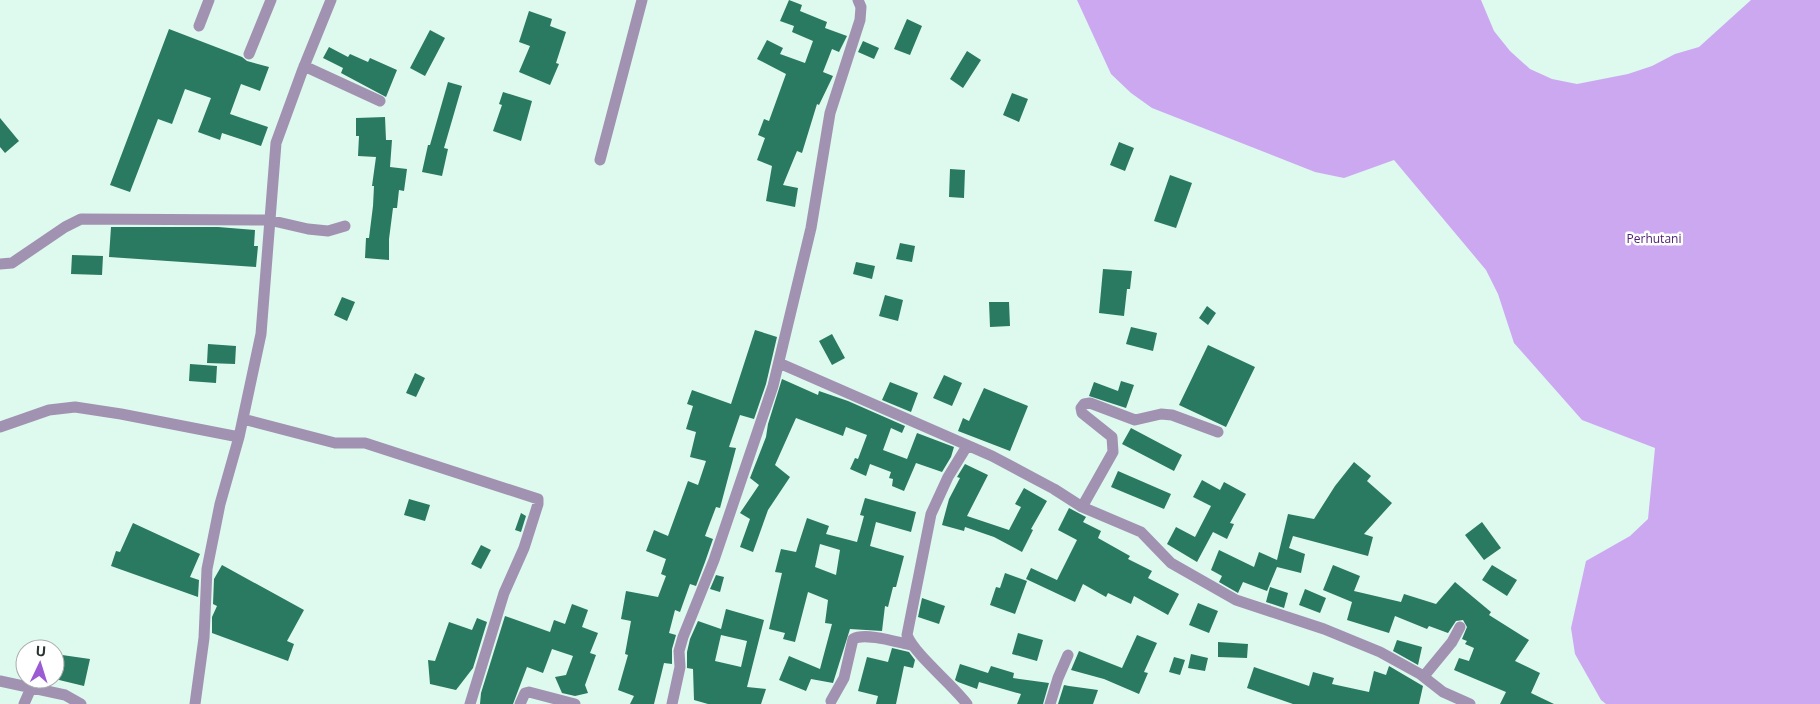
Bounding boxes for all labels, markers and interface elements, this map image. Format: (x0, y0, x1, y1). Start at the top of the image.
park label: Perhutani (1627, 230, 1681, 247)
north arrow (15, 639, 65, 689)
text: U (35, 641, 47, 660)

